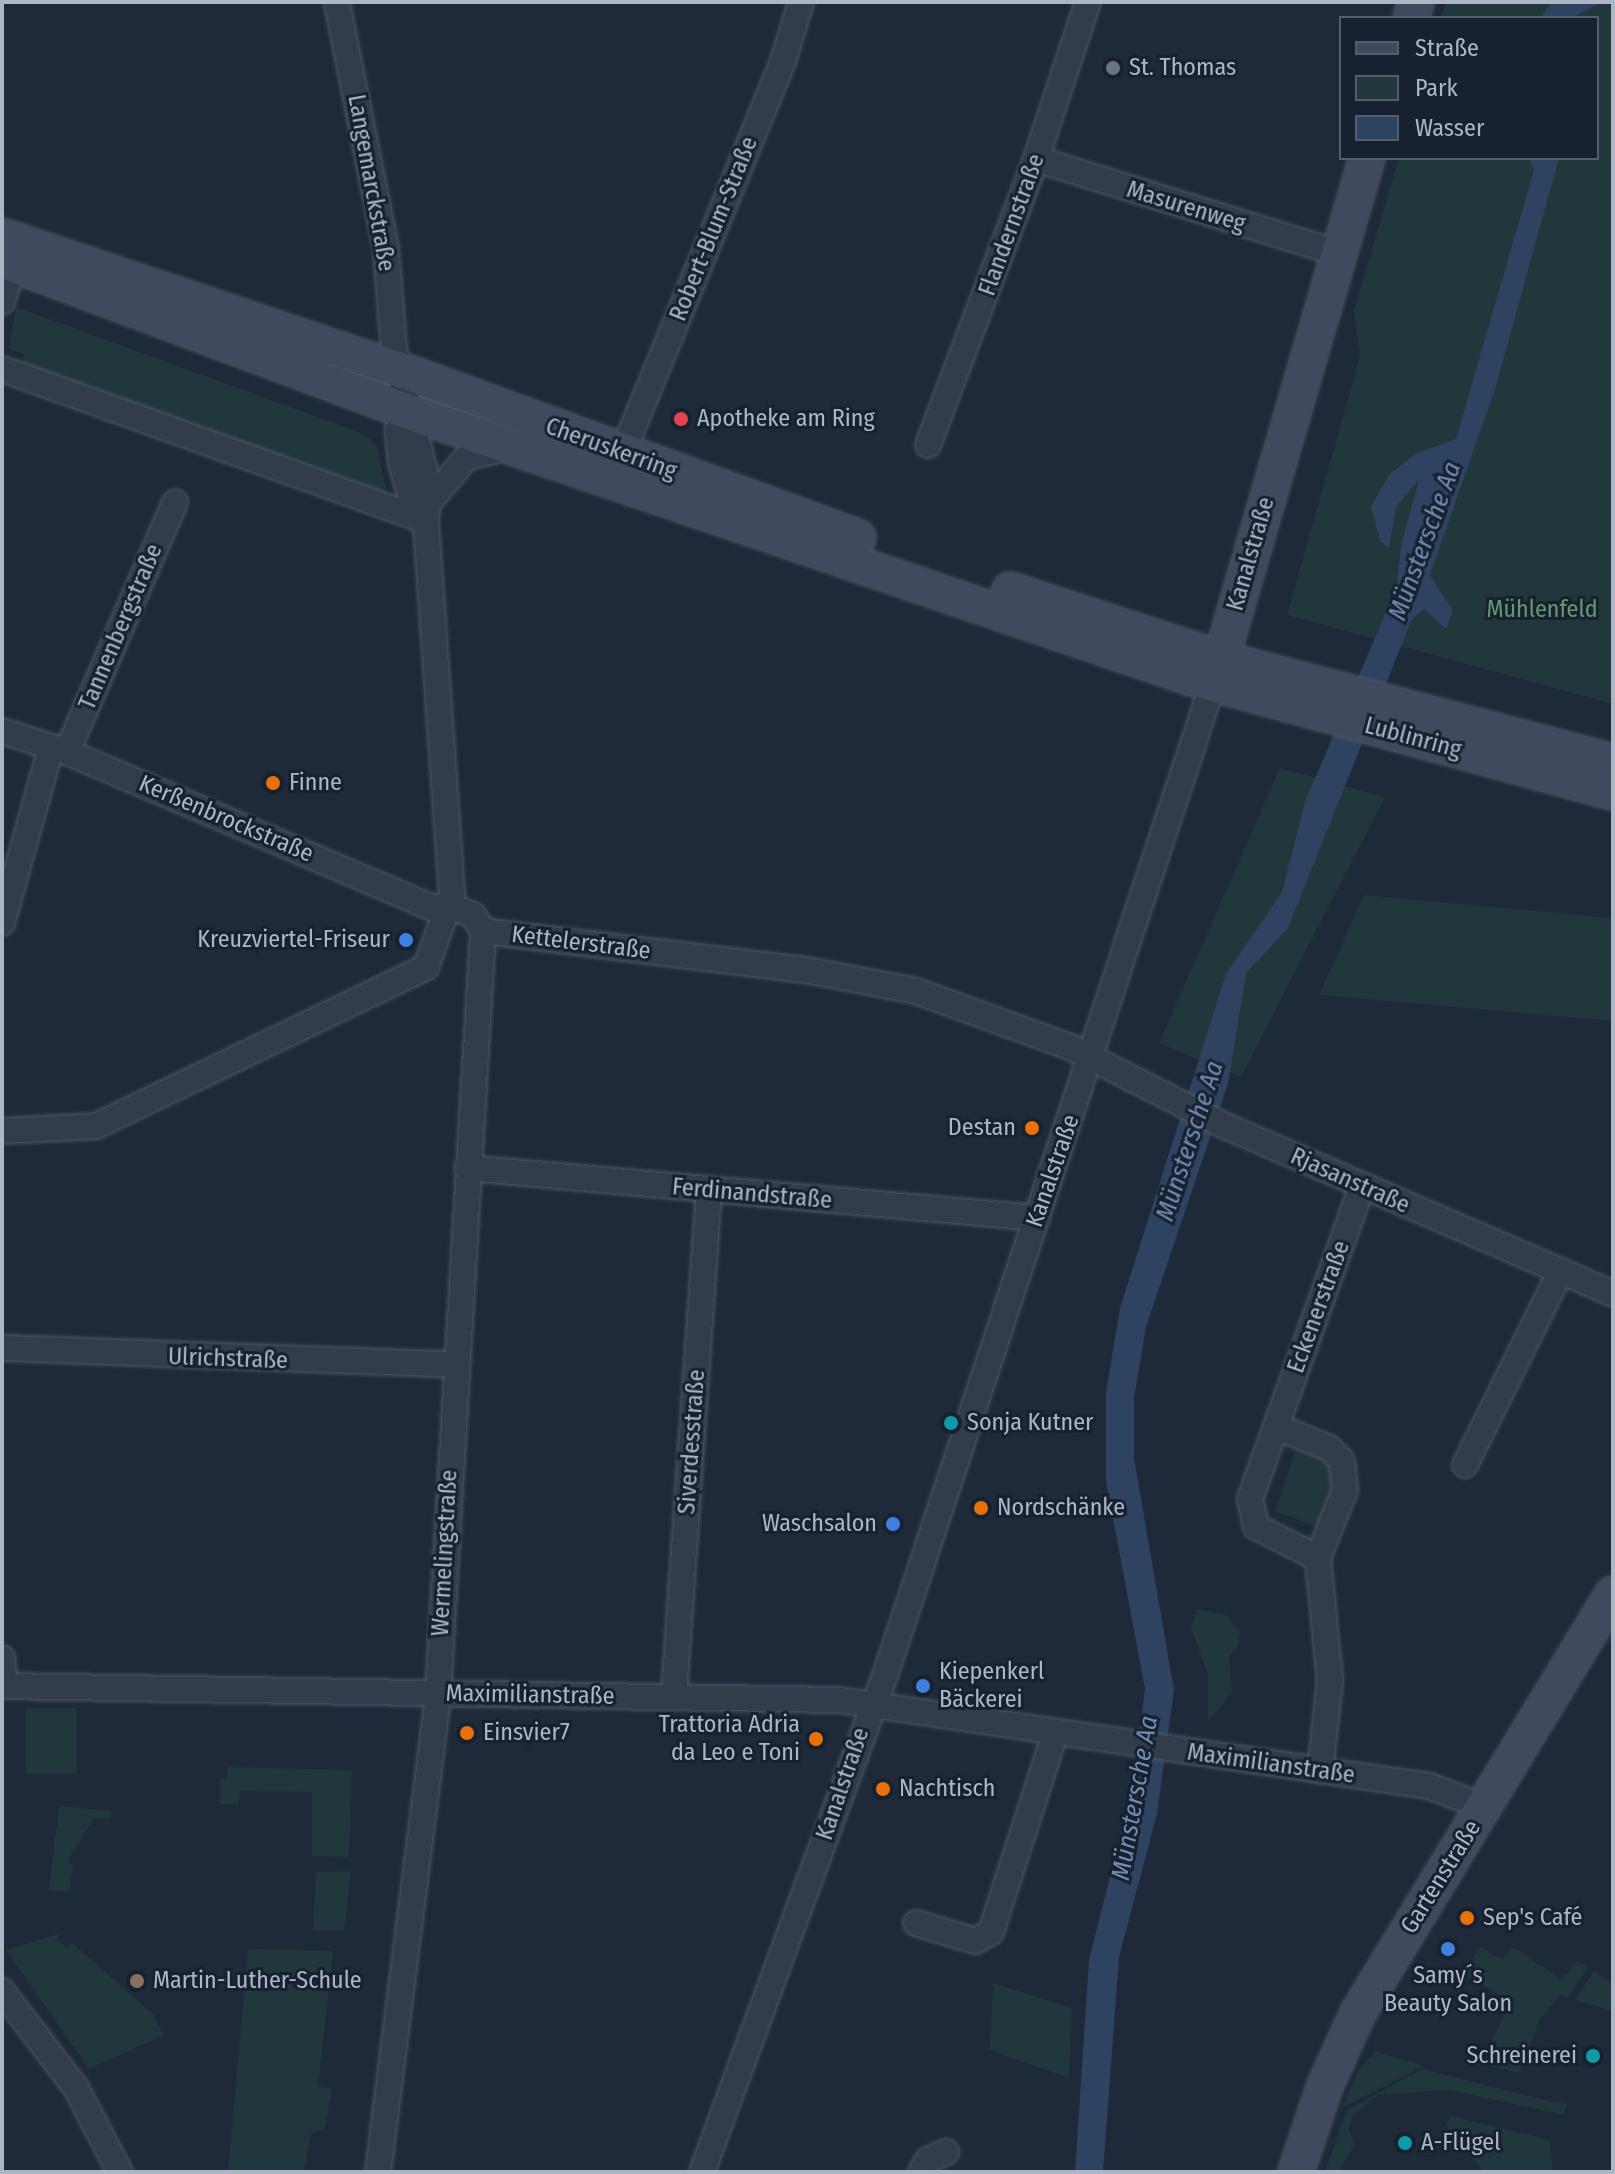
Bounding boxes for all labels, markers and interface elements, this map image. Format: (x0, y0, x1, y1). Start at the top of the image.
legend (1339, 16, 1599, 160)
text: Straße (1415, 34, 1479, 62)
place label: St. Thomas (1129, 54, 1236, 82)
marker: St. Thomas (1104, 59, 1122, 77)
text: Park (1415, 74, 1458, 102)
street label: Langemarckstraße (341, 92, 401, 274)
text: Wasser (1415, 114, 1484, 142)
street label: Robert-Blum-Straße (664, 133, 764, 325)
street label: Flandernstraße (973, 150, 1051, 300)
street label: Masurenweg (1123, 175, 1249, 239)
place label: Apotheke am Ring (697, 405, 875, 433)
marker: Apotheke am Ring (672, 410, 690, 428)
street label: Cheruskerring (542, 412, 680, 486)
water label: Münstersche Aa (1382, 458, 1468, 624)
street label: Kanalstraße (1221, 494, 1281, 614)
street label: Tannenbergstraße (73, 540, 169, 714)
park label: Mühlenfeld (1486, 596, 1598, 624)
street label: Lublinring (1361, 711, 1465, 765)
street label: Kerßenbrockstraße (135, 769, 317, 869)
place label: Finne (289, 769, 342, 797)
marker: Finne (264, 774, 282, 792)
street label: Kettelerstraße (510, 920, 652, 966)
place label: Kreuzviertel-Friseur (197, 926, 390, 954)
marker: Kreuzviertel-Friseur (397, 931, 415, 949)
water label: Münstersche Aa (1149, 1057, 1231, 1225)
street label: Kanalstraße (1020, 1111, 1086, 1231)
place label: Destan (948, 1114, 1016, 1142)
marker: Destan (1023, 1119, 1041, 1137)
street label: Rjasanstraße (1286, 1142, 1414, 1220)
street label: Ferdinandstraße (671, 1173, 833, 1215)
street label: Eckenerstraße (1282, 1237, 1356, 1377)
street label: Ulrichstraße (168, 1343, 288, 1375)
street label: Siverdesstraße (673, 1369, 711, 1515)
place label: Sonja Kutner (967, 1409, 1093, 1437)
marker: Sonja Kutner (942, 1414, 960, 1432)
street label: Wermelingstraße (426, 1469, 464, 1637)
place label: Nordschänke (997, 1494, 1125, 1522)
marker: Nordschänke (972, 1499, 990, 1517)
place label: Waschsalon (762, 1510, 877, 1538)
marker: Waschsalon (884, 1515, 902, 1533)
place label: Kiepenkerl Bäckerei (939, 1658, 1044, 1714)
marker: Kiepenkerl Bäckerei (914, 1677, 932, 1695)
street label: Maximilianstraße (445, 1679, 615, 1711)
place label: Trattoria Adria da Leo e Toni (659, 1711, 800, 1767)
water label: Münstersche Aa (1105, 1713, 1165, 1883)
place label: Einsvier7 (483, 1719, 570, 1747)
marker: Einsvier7 (458, 1724, 476, 1742)
street label: Kanalstraße (810, 1724, 876, 1844)
marker: Trattoria Adria da Leo e Toni (807, 1730, 825, 1748)
street label: Maximilianstraße (1185, 1738, 1357, 1790)
place label: Nachtisch (899, 1775, 995, 1803)
marker: Nachtisch (874, 1780, 892, 1798)
street label: Gartenstraße (1395, 1815, 1487, 1939)
place label: Sep's Café (1483, 1904, 1582, 1932)
marker: Sep's Café (1458, 1909, 1476, 1927)
marker: Samy´s Beauty Salon (1439, 1940, 1457, 1958)
place label: Samy´s Beauty Salon (1384, 1962, 1512, 2018)
place label: Martin-Luther-Schule (153, 1967, 362, 1995)
marker: Martin-Luther-Schule (128, 1972, 146, 1990)
place label: Schreinerei (1466, 2042, 1577, 2070)
marker: Schreinerei (1584, 2047, 1602, 2065)
place label: A-Flügel (1421, 2129, 1500, 2157)
marker: A-Flügel (1396, 2134, 1414, 2152)

